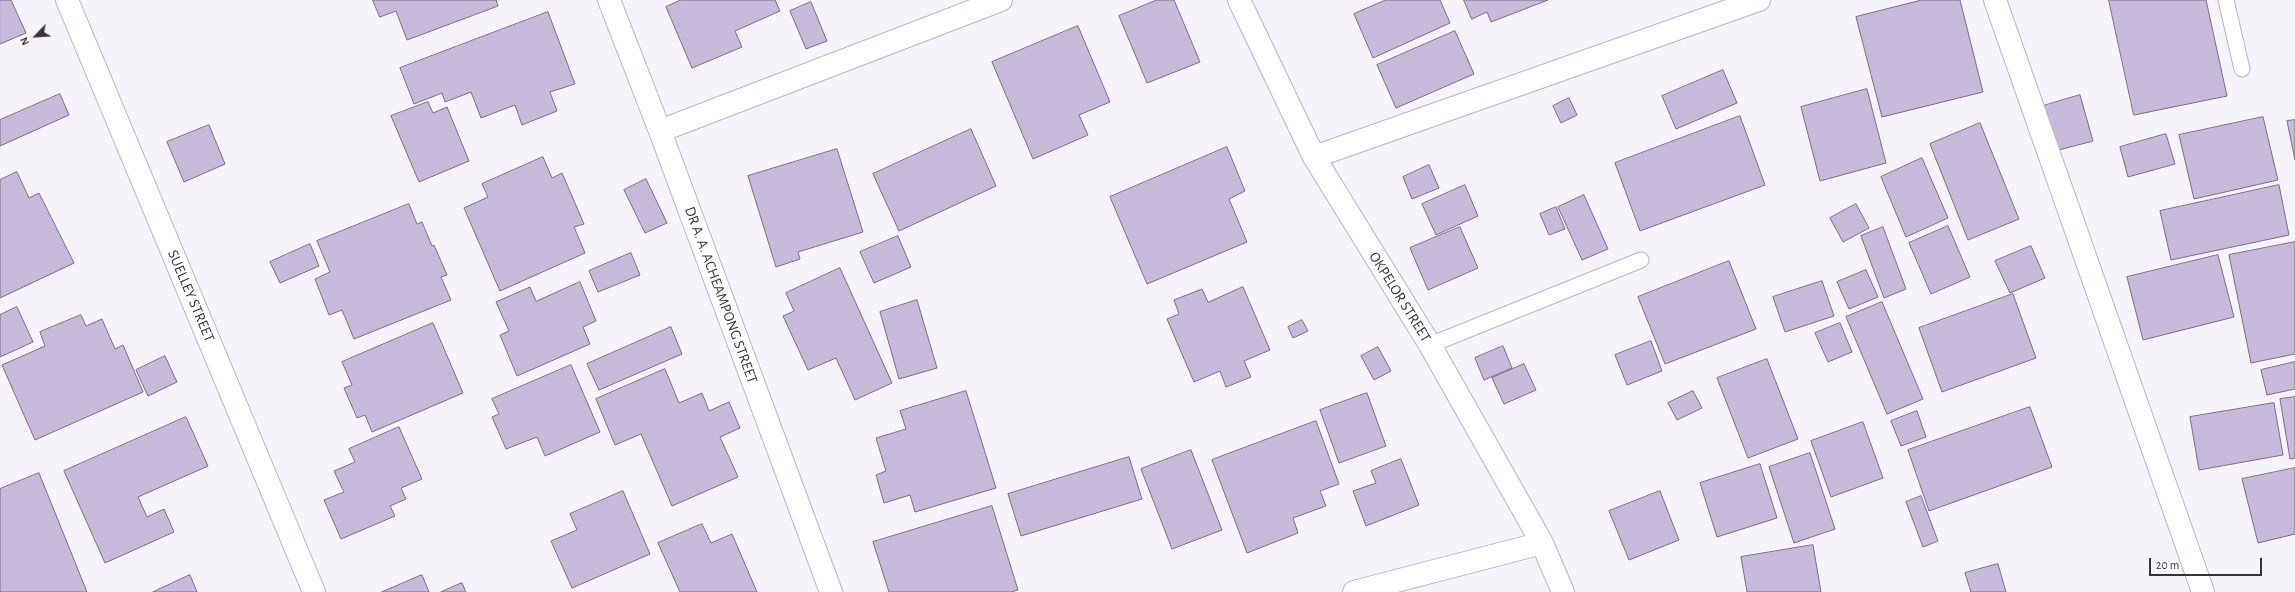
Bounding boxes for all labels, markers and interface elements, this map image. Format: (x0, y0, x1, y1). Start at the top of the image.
north arrow (16, 16, 56, 56)
text: N (18, 35, 31, 47)
street label: DR A. A. ACHEAMPONG STREET (681, 204, 761, 386)
street label: SUELLEY STREET (164, 247, 218, 345)
street label: OKPELOR STREET (1365, 249, 1435, 345)
scale bar (2151, 550, 2264, 576)
text: 20 m (2156, 559, 2179, 571)

